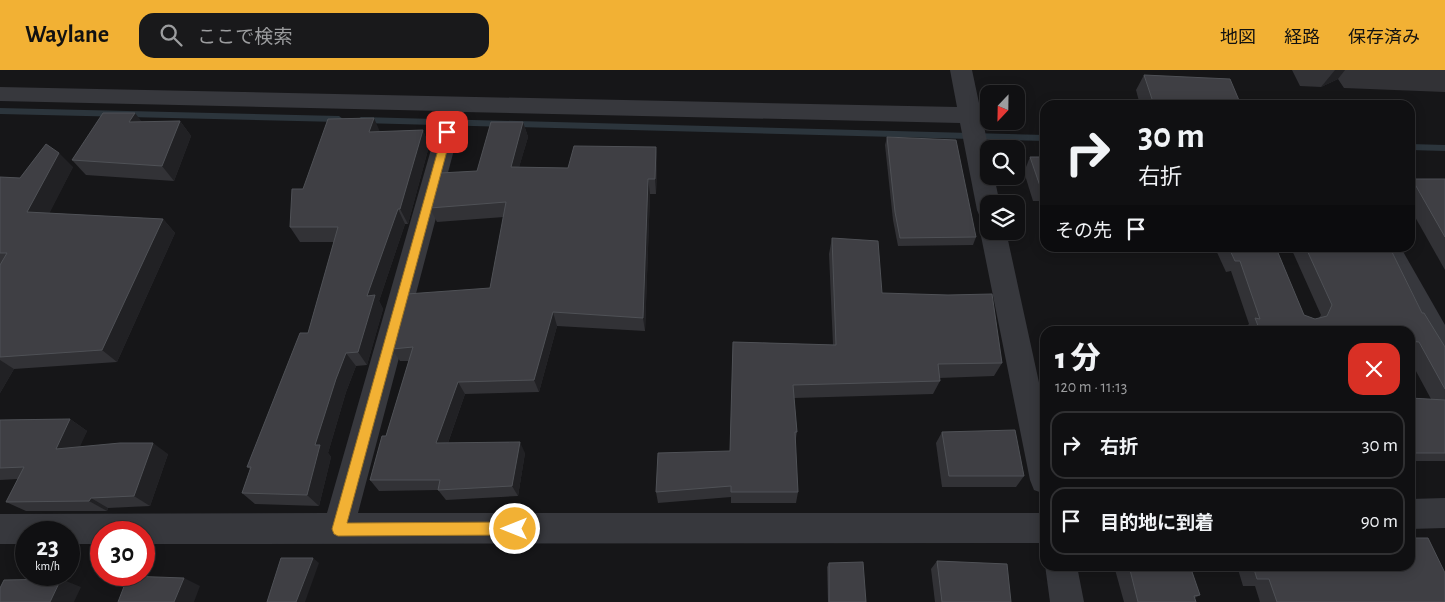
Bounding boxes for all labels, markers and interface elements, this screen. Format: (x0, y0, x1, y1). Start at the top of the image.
search box (139, 13, 489, 58)
icon: search (157, 21, 185, 49)
text: Waylane (25, 23, 109, 47)
text: ここで検索 (197, 28, 292, 47)
text: 地図 (1220, 29, 1256, 47)
text: 経路 (1284, 29, 1320, 47)
text: 保存済み (1348, 29, 1420, 47)
north arrow (980, 85, 1025, 130)
map controls (980, 85, 1025, 240)
pin (426, 111, 468, 153)
icon: arrive (433, 118, 461, 146)
text: 30 m (1138, 119, 1205, 154)
icon: right (1055, 120, 1120, 185)
button: search (980, 140, 1025, 185)
text: 右折 (1138, 166, 1182, 188)
button: layers (980, 195, 1025, 240)
icon: arrive (1122, 215, 1150, 243)
text: その先 (1055, 222, 1112, 241)
button: close (1348, 343, 1400, 395)
text: 1 分 (1055, 344, 1100, 374)
text: 120 m · 11:13 (1055, 379, 1127, 395)
icon: right (1057, 431, 1085, 459)
text: 30 m (1362, 436, 1398, 455)
text: 右折 (1100, 438, 1138, 457)
position arrow (488, 502, 540, 554)
icon: arrive (1057, 507, 1085, 535)
text: 90 m (1361, 512, 1398, 531)
text: 目的地に到着 (1100, 514, 1214, 533)
speed limit sign: 30 (90, 521, 155, 586)
text: 23 (36, 535, 59, 560)
text: km/h (35, 560, 60, 572)

